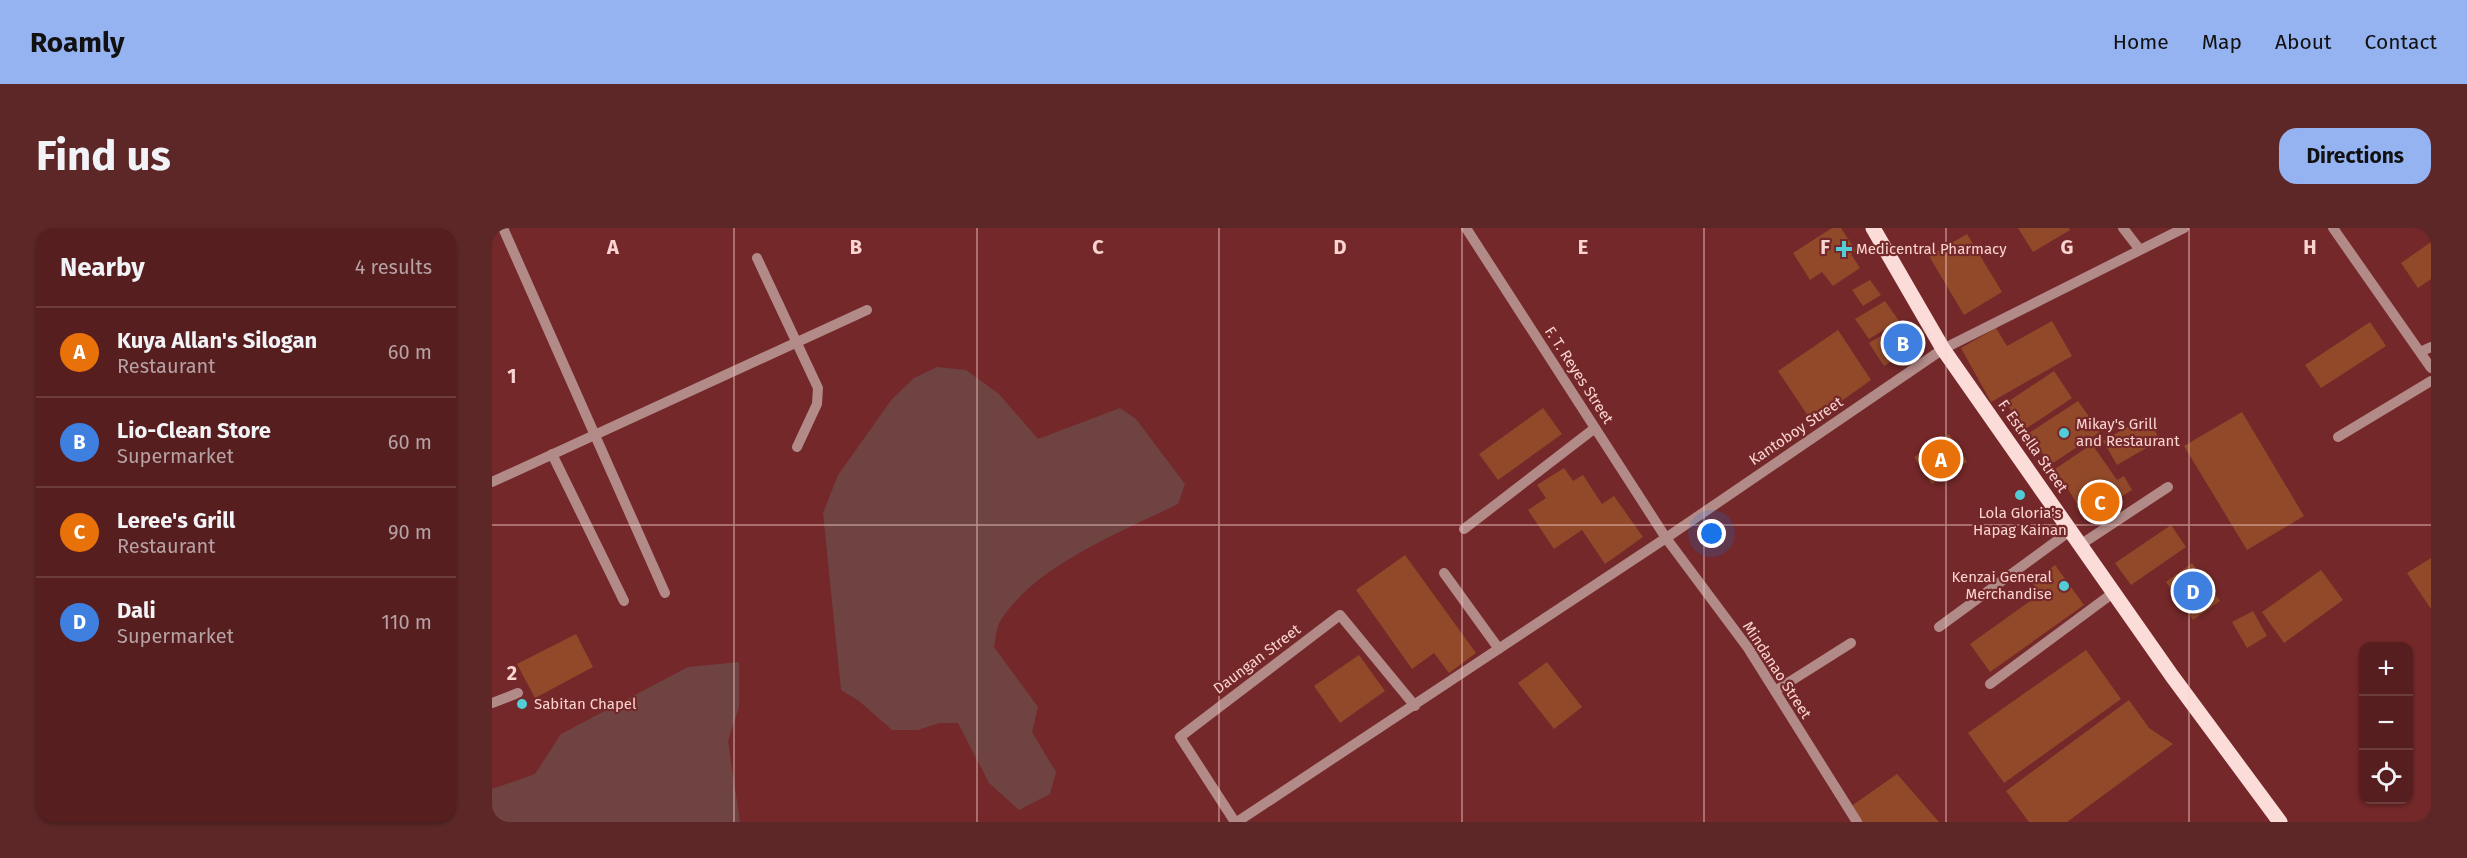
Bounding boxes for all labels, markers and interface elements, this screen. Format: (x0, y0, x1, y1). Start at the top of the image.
text: Roamly (30, 26, 124, 59)
text: Home (2113, 29, 2169, 55)
text: Map (2202, 29, 2242, 55)
text: About (2275, 29, 2332, 55)
text: Contact (2365, 29, 2437, 55)
button: Directions (2279, 128, 2431, 184)
text: Find us (36, 131, 171, 181)
text: A (606, 235, 620, 259)
text: B (850, 235, 862, 259)
text: C (1092, 235, 1104, 259)
text: D (1333, 235, 1347, 259)
text: E (1578, 235, 1588, 259)
text: F (1820, 235, 1830, 259)
text: G (2061, 235, 2073, 259)
text: H (2303, 235, 2317, 259)
place label: Medicentral Pharmacy (1856, 240, 2007, 258)
marker: Medicentral Pharmacy (1837, 242, 1851, 256)
text: Nearby (60, 252, 145, 283)
text: 4 results (355, 255, 432, 279)
pin: B (1884, 320, 1922, 366)
street label: F. T. Reyes Street (1541, 323, 1617, 427)
text: Kuya Allan's Silogan (117, 327, 317, 354)
text: A (74, 340, 85, 364)
text: 60 m (388, 340, 432, 364)
text: Restaurant (117, 354, 215, 378)
text: 1 (507, 364, 517, 388)
street label: Kantoboy Street (1746, 393, 1847, 469)
street label: F. Estrella Street (1994, 396, 2072, 496)
place label: Mikay's Grill and Restaurant (2076, 415, 2180, 450)
text: Lio-Clean Store (117, 417, 271, 444)
marker: Mikay's Grill and Restaurant (2057, 426, 2071, 440)
text: B (73, 430, 86, 454)
text: 60 m (388, 430, 432, 454)
pin: A (1922, 436, 1960, 482)
text: Supermarket (117, 444, 234, 468)
pin: C (2080, 480, 2120, 524)
marker: Lola Gloria's Hapag Kainan (2013, 488, 2027, 502)
place label: Lola Gloria's Hapag Kainan (1973, 504, 2067, 539)
text: Leree's Grill (117, 507, 235, 534)
your location (1697, 519, 1726, 548)
text: C (74, 520, 85, 544)
text: 90 m (388, 520, 432, 544)
text: Restaurant (117, 534, 215, 558)
place label: Kenzai General Merchandise (1951, 568, 2053, 603)
pin: D (2174, 568, 2212, 614)
marker: Kenzai General Merchandise (2057, 579, 2071, 593)
text: Dali (117, 597, 156, 624)
text: D (73, 610, 86, 634)
text: 110 m (381, 610, 432, 634)
street label: Mindanao Street (1739, 618, 1815, 722)
street label: Daungan Street (1210, 620, 1305, 698)
text: Supermarket (117, 624, 234, 648)
map controls (2359, 642, 2413, 804)
button: + (2359, 642, 2413, 696)
text: 2 (507, 661, 517, 685)
place label: Sabitan Chapel (534, 695, 637, 713)
button: − (2359, 696, 2413, 750)
marker: Sabitan Chapel (515, 697, 529, 711)
button: locate (2359, 750, 2413, 804)

